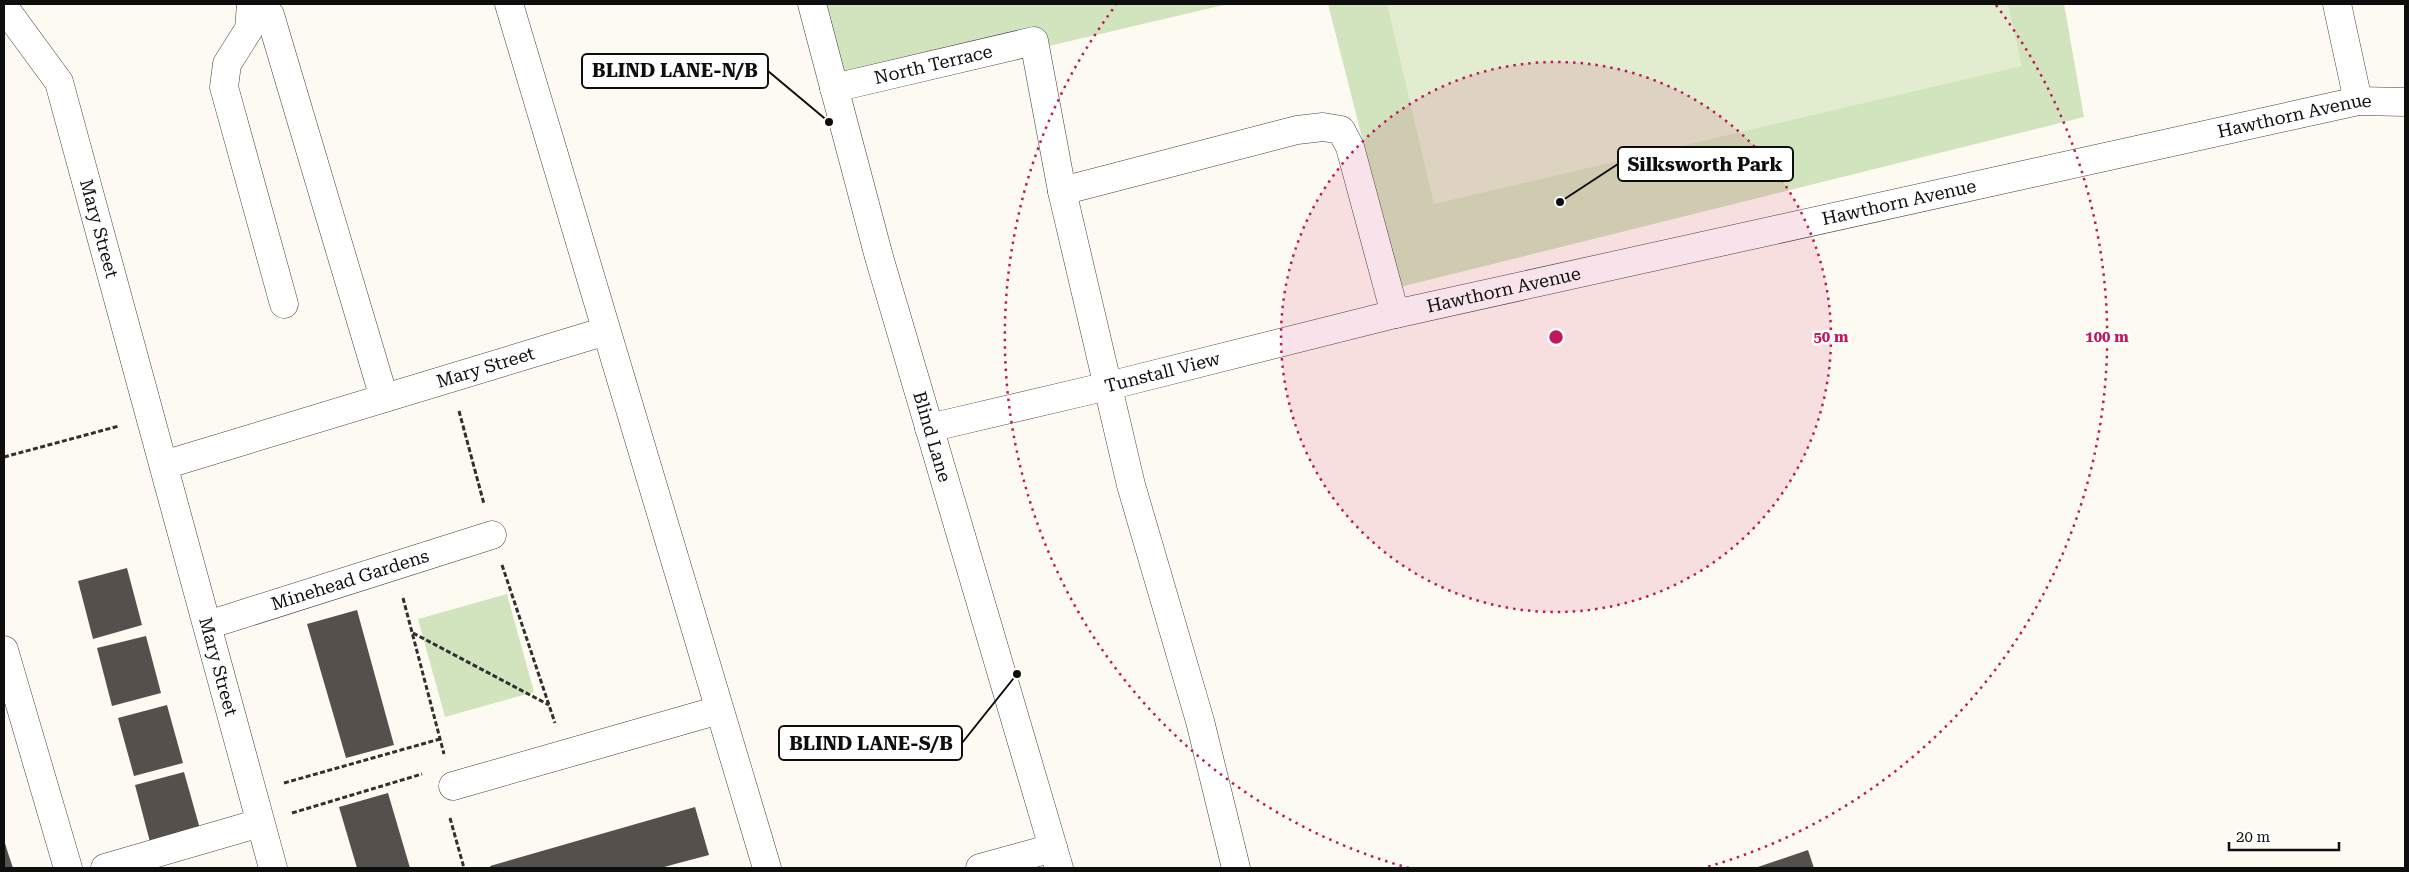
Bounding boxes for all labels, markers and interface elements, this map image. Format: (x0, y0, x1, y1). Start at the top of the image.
street label: North Terrace (872, 40, 994, 88)
callout: BLIND LANE-N/B (582, 54, 768, 88)
text: BLIND LANE-N/B (592, 59, 758, 82)
street label: Hawthorn Avenue (2215, 89, 2372, 142)
callout: Silksworth Park (1618, 147, 1793, 181)
text: Silksworth Park (1627, 153, 1783, 176)
street label: Hawthorn Avenue (1820, 175, 1978, 229)
street label: Mary Street (76, 177, 123, 280)
street label: Hawthorn Avenue (1424, 262, 1583, 317)
centre of rings (1547, 328, 1565, 346)
text: 50 m (1813, 328, 1849, 346)
text: 100 m (2085, 328, 2129, 346)
street label: Mary Street (434, 342, 537, 392)
street label: Tunstall View (1102, 347, 1222, 396)
street label: Blind Lane (909, 389, 956, 485)
street label: Minehead Gardens (268, 545, 431, 614)
street label: Mary Street (195, 615, 242, 719)
callout: BLIND LANE-S/B (779, 726, 962, 760)
text: BLIND LANE-S/B (789, 732, 953, 755)
scale bar (2229, 820, 2339, 852)
text: 20 m (2236, 828, 2271, 846)

